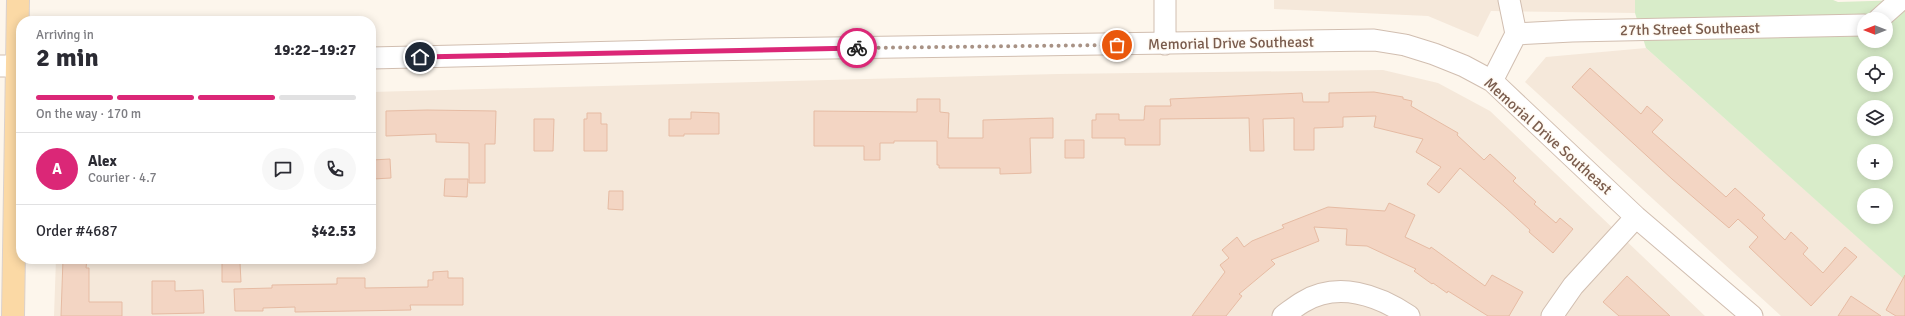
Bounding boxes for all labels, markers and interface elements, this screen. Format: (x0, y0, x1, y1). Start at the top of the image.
north arrow (1857, 12, 1893, 48)
map controls (1857, 12, 1893, 224)
street label: 27th Street Southeast (1620, 19, 1760, 39)
text: Arriving in (36, 27, 94, 43)
courier (837, 28, 877, 68)
pin (1100, 28, 1134, 62)
street label: Memorial Drive Southeast (1148, 33, 1314, 53)
icon: bag (1106, 34, 1128, 56)
icon: bike (846, 37, 868, 59)
pin (403, 40, 437, 74)
text: 19:22–19:27 (274, 41, 356, 59)
text: 2 min (36, 42, 99, 74)
icon: home (409, 46, 431, 68)
button: locate (1857, 56, 1893, 92)
street label: Memorial Drive Southeast (1480, 74, 1616, 198)
button: layers (1857, 100, 1893, 136)
text: On the way · 170 m (36, 106, 141, 122)
button: + (1857, 144, 1893, 180)
button: chat (262, 148, 304, 190)
button: phone (314, 148, 356, 190)
text: Alex (88, 152, 117, 170)
text: A (52, 160, 62, 178)
text: Courier · 4.7 (88, 170, 157, 186)
button: − (1857, 188, 1893, 224)
text: Order #4687 (36, 222, 118, 240)
text: $42.53 (311, 222, 356, 240)

